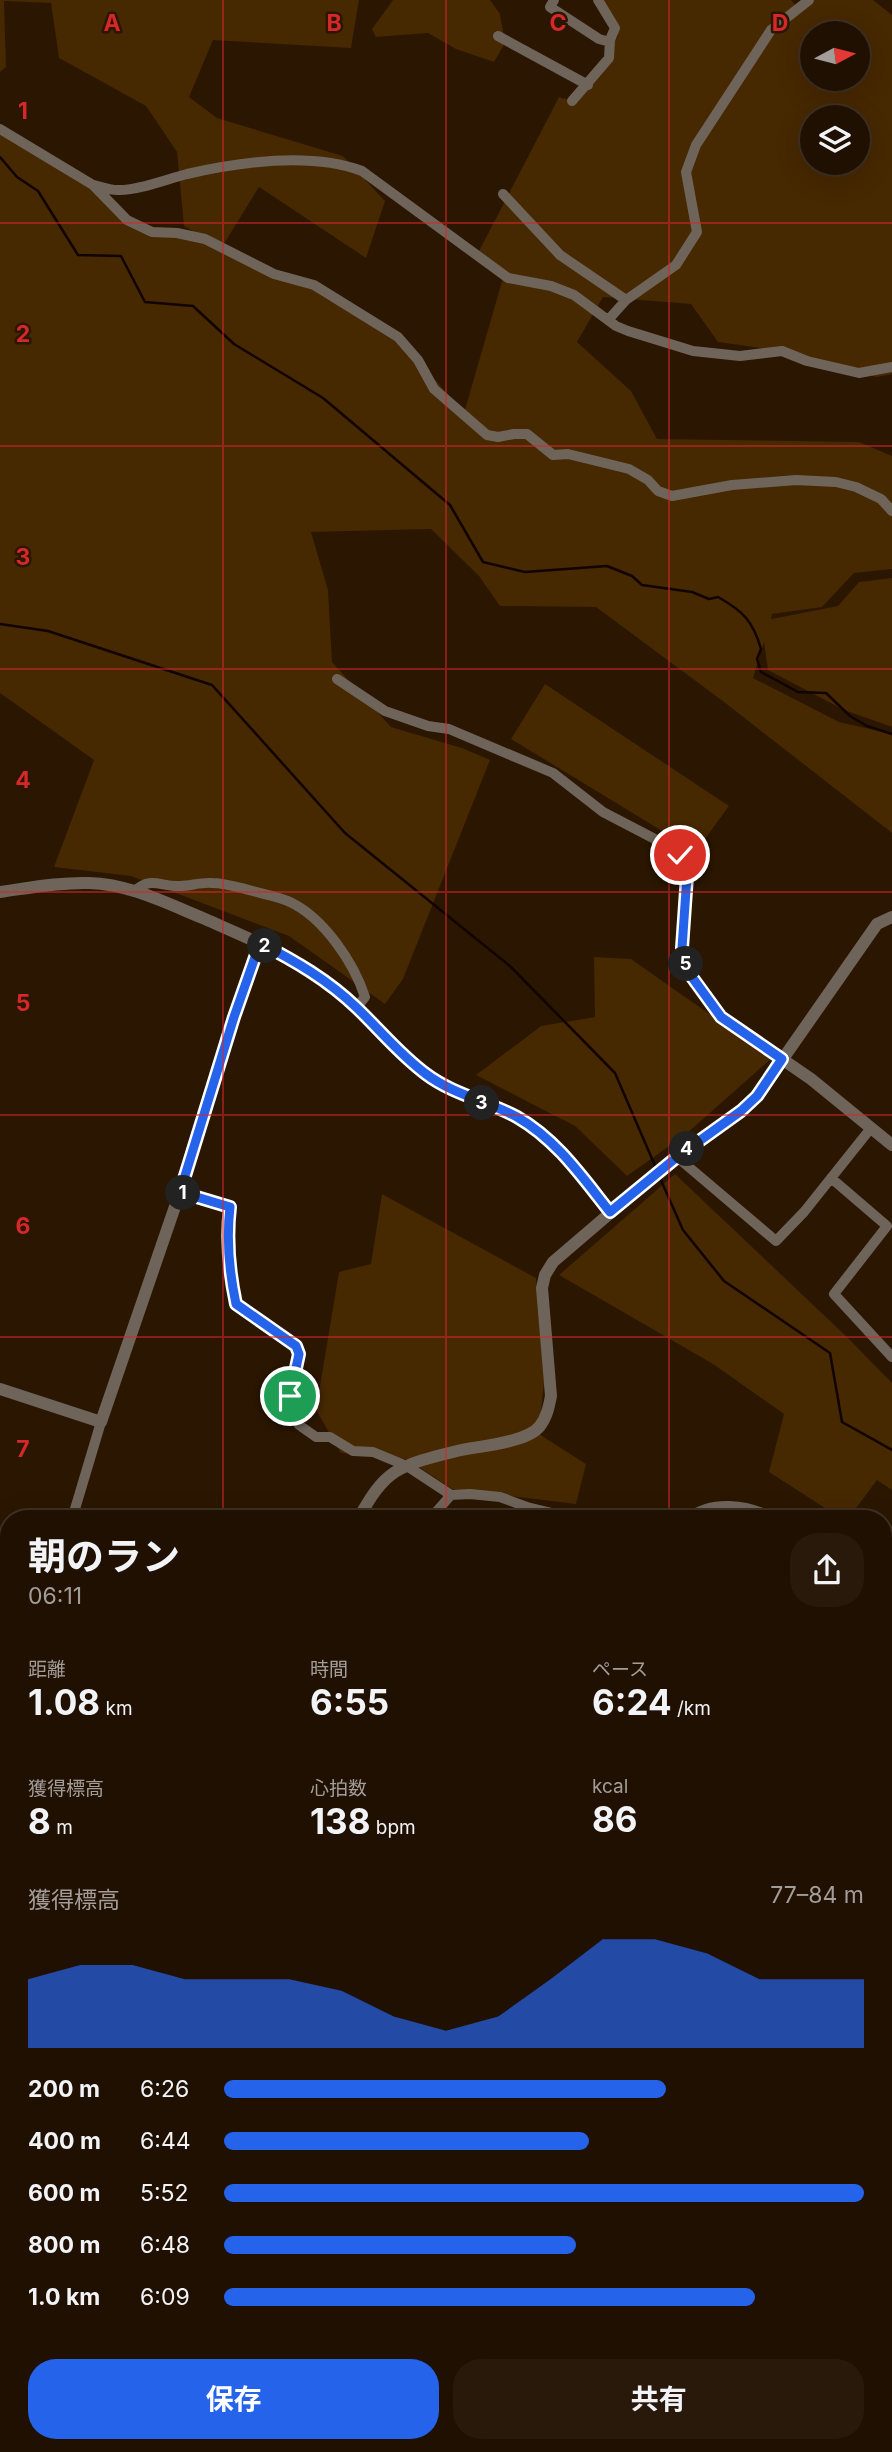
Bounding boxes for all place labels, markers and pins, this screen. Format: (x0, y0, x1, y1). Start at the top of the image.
pin (650, 825, 710, 885)
pin: 2 (247, 928, 282, 964)
pin: 5 (668, 946, 704, 982)
pin: 3 (464, 1086, 500, 1120)
pin: 4 (670, 1132, 704, 1166)
pin: 1 (166, 1176, 200, 1210)
pin (260, 1366, 320, 1426)

